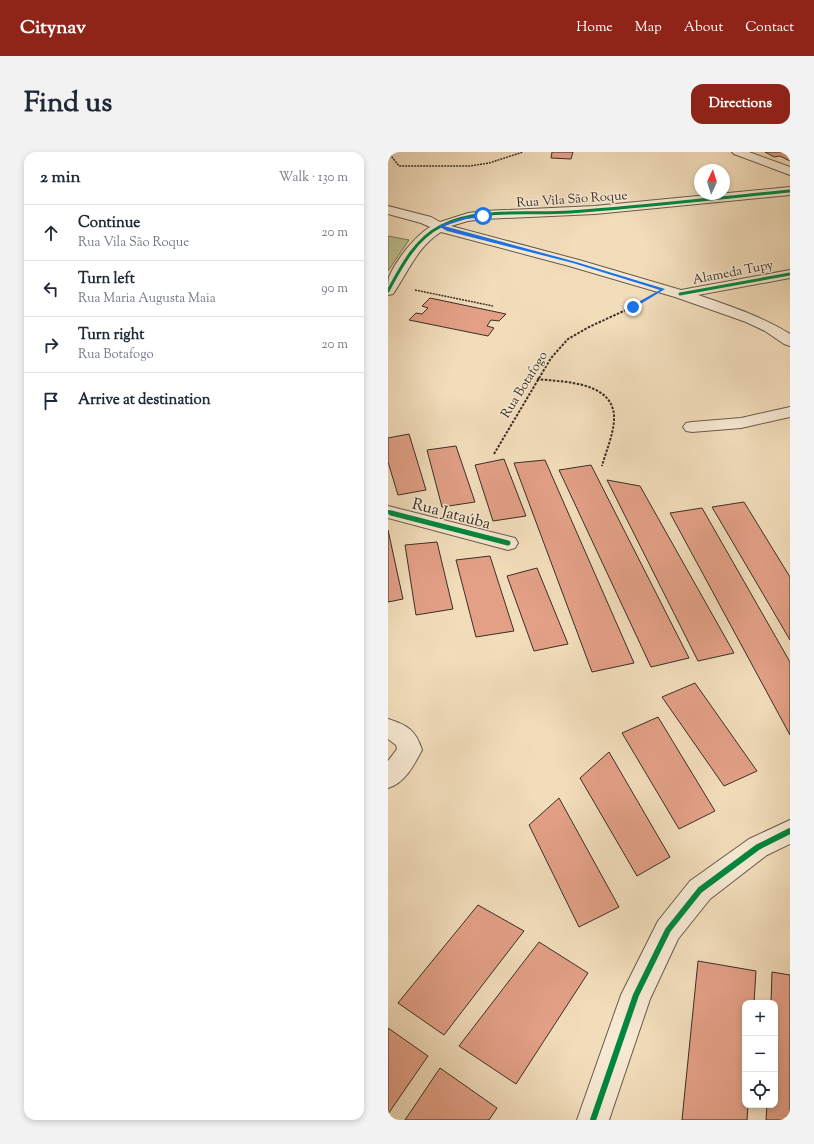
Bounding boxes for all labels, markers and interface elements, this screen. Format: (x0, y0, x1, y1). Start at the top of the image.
text: Citynav (20, 15, 86, 42)
text: Home (576, 18, 613, 38)
text: Map (635, 18, 662, 38)
text: About (684, 18, 723, 38)
text: Contact (745, 18, 794, 38)
text: Find us (24, 84, 112, 124)
button: Directions (691, 84, 790, 124)
north arrow (694, 164, 730, 200)
text: 2 min (40, 166, 81, 190)
text: Walk · 130 m (279, 169, 348, 187)
street label: Rua Vila São Roque (516, 187, 628, 213)
route start (474, 207, 492, 225)
text: Continue (78, 213, 140, 234)
icon: ahead (40, 222, 62, 244)
text: 20 m (322, 224, 348, 242)
text: Rua Vila São Roque (78, 234, 189, 252)
street label: Alameda Tupy (691, 256, 775, 290)
text: Turn left (78, 269, 135, 290)
icon: left (40, 278, 62, 300)
text: 90 m (321, 280, 348, 298)
text: Rua Maria Augusta Maia (78, 290, 216, 308)
route end (624, 298, 642, 316)
text: Turn right (78, 325, 144, 346)
icon: right (40, 334, 62, 356)
text: 20 m (322, 336, 348, 354)
text: Rua Botafogo (78, 346, 154, 364)
street label: Rua Botafogo (497, 348, 553, 422)
icon: arrive (40, 390, 62, 412)
text: Arrive at destination (78, 390, 211, 411)
street label: Rua Jataúba (409, 493, 494, 537)
map controls (742, 1000, 778, 1108)
button: + (742, 1000, 778, 1036)
button: − (742, 1036, 778, 1072)
button: locate (742, 1072, 778, 1108)

